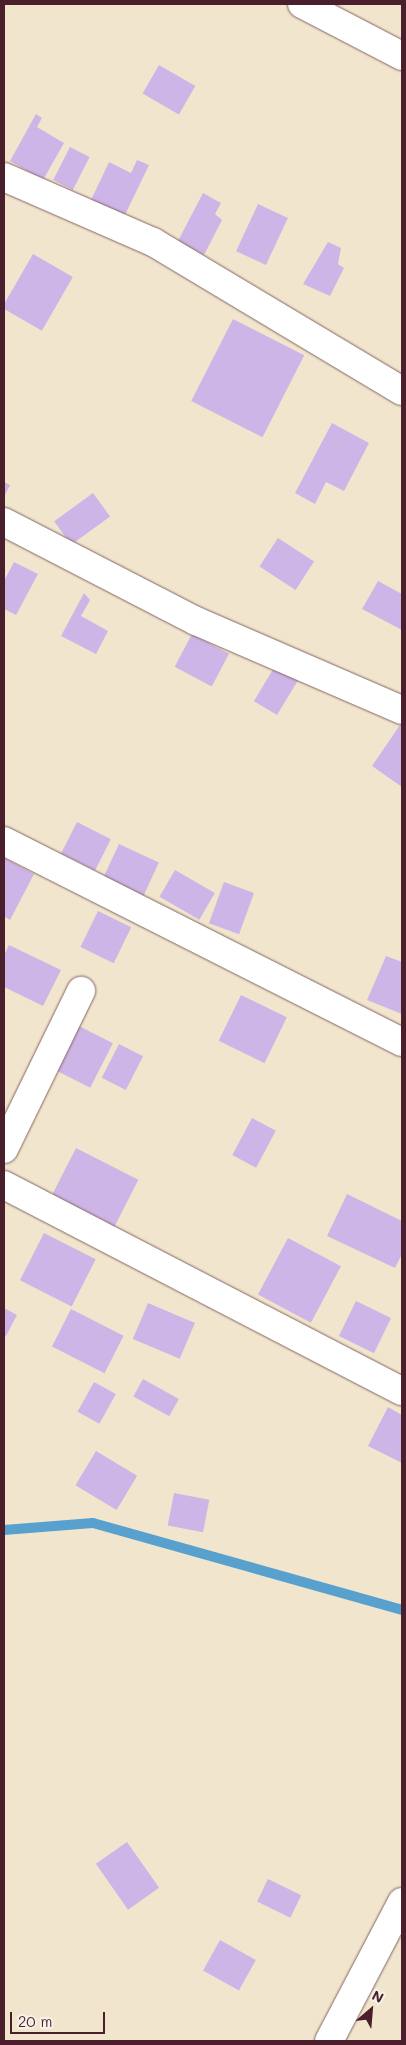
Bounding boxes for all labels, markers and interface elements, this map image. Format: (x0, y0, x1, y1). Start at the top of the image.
north arrow (346, 1985, 396, 2035)
text: N (369, 1985, 387, 2007)
scale bar (12, 2002, 108, 2034)
text: 20 m (18, 2011, 52, 2031)

